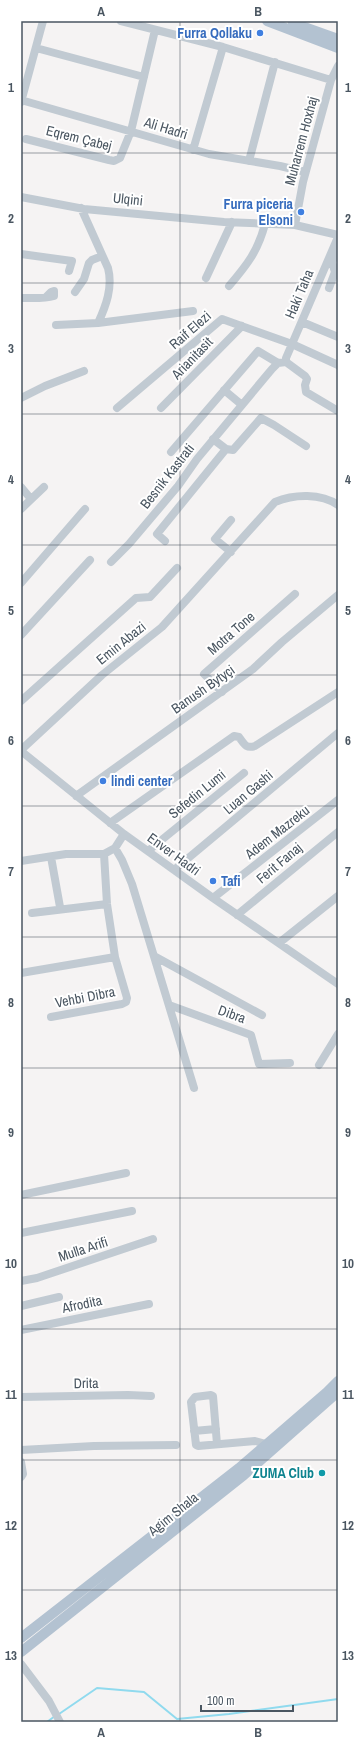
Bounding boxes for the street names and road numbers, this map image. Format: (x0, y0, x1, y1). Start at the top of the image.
street label: Muharrem Hoxhaj (281, 95, 321, 187)
street label: Ali Hadri (141, 113, 190, 143)
street label: Eqrem Çabej (44, 121, 114, 155)
street label: Ulqini (112, 188, 144, 210)
street label: Haki Taha (281, 266, 318, 321)
street label: Raif Elezi (165, 307, 215, 353)
street label: Arianitasit (167, 333, 217, 384)
street label: Besnik Kastrati (136, 440, 198, 512)
street label: Motra Tone (203, 607, 259, 659)
street label: Emin Abazi (93, 618, 149, 668)
street label: Banush Bytyçi (168, 661, 238, 717)
street label: Sefedin Lumi (165, 766, 229, 822)
street label: Luan Gashi (219, 766, 277, 818)
street label: Adem Mazreku (240, 801, 313, 863)
street label: Enver Hadri (144, 829, 204, 879)
street label: Ferit Fanaj (252, 839, 306, 887)
street label: Vehbi Dibra (54, 982, 117, 1012)
street label: Dibra (216, 1001, 249, 1027)
street label: Mulla Arifi (56, 1233, 110, 1265)
street label: Afrodita (59, 1291, 104, 1317)
street label: Drita (73, 1374, 99, 1392)
street label: Agim Shala (143, 1488, 202, 1540)

